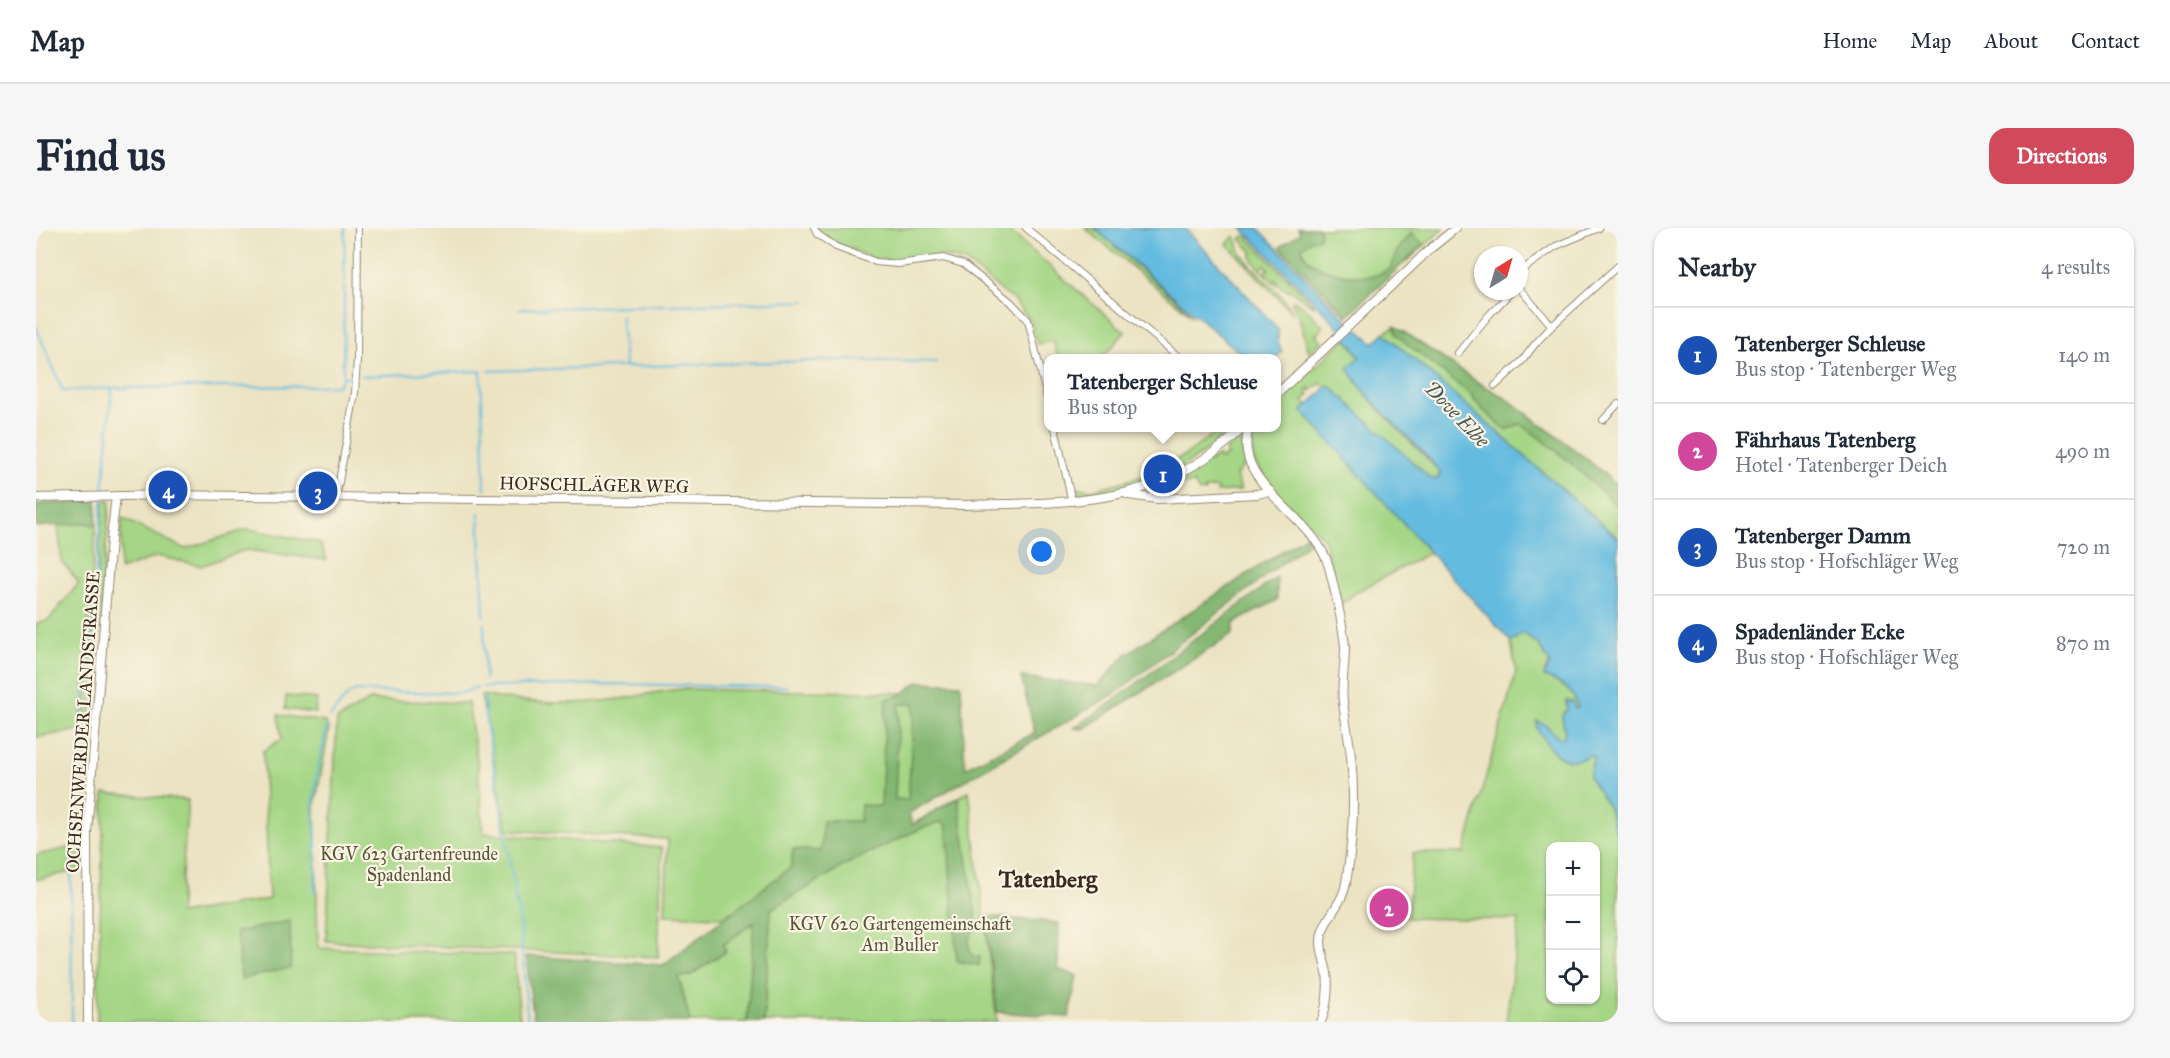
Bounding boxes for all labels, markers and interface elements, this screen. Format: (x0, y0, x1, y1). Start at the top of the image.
text: Map (30, 24, 85, 59)
text: Home (1822, 28, 1877, 54)
text: Map (1910, 28, 1951, 54)
text: About (1984, 28, 2038, 54)
text: Contact (2071, 28, 2140, 54)
button: Directions (1989, 128, 2134, 184)
text: Find us (36, 130, 166, 182)
north arrow (1474, 246, 1528, 300)
text: Nearby (1678, 251, 1756, 283)
text: 4 results (2041, 255, 2110, 279)
text: Tatenberger Schleuse (1735, 330, 1925, 357)
text: 1 (1694, 343, 1701, 367)
text: 140 m (2058, 343, 2110, 367)
popup (1044, 354, 1281, 432)
text: Bus stop · Tatenberger Weg (1735, 357, 1956, 381)
text: Tatenberger Schleuse (1067, 368, 1258, 395)
water label: Dove Elbe (1420, 376, 1495, 453)
text: Bus stop (1067, 395, 1137, 419)
text: Fährhaus Tatenberg (1735, 426, 1915, 453)
text: 2 (1693, 439, 1702, 463)
text: 490 m (2055, 439, 2110, 463)
pin: 1 (1144, 452, 1182, 496)
text: Hotel · Tatenberger Deich (1735, 453, 1947, 477)
pin: 4 (148, 468, 188, 512)
pin: 3 (298, 468, 338, 514)
street label: HOFSCHLÄGER WEG (499, 472, 689, 498)
text: Tatenberger Damm (1735, 522, 1911, 549)
text: 3 (1694, 535, 1702, 559)
text: 720 m (2057, 535, 2110, 559)
your location (1027, 537, 1056, 566)
text: Bus stop · Hofschläger Weg (1735, 549, 1958, 573)
street label: OCHSENWERDER LANDSTRASSE (61, 570, 105, 874)
text: Spadenländer Ecke (1735, 618, 1905, 645)
text: 4 (1692, 631, 1703, 655)
text: 870 m (2056, 631, 2110, 655)
text: Bus stop · Hofschläger Weg (1735, 645, 1958, 669)
map controls (1546, 842, 1600, 1004)
button: + (1546, 842, 1600, 896)
park label: KGV 623 Gartenfreunde Spadenland (320, 843, 498, 886)
district label: Tatenberg (998, 864, 1098, 894)
pin: 2 (1370, 886, 1408, 930)
button: − (1546, 896, 1600, 950)
park label: KGV 620 Gartengemeinschaft Am Buller (789, 913, 1012, 956)
button: locate (1546, 950, 1600, 1004)

